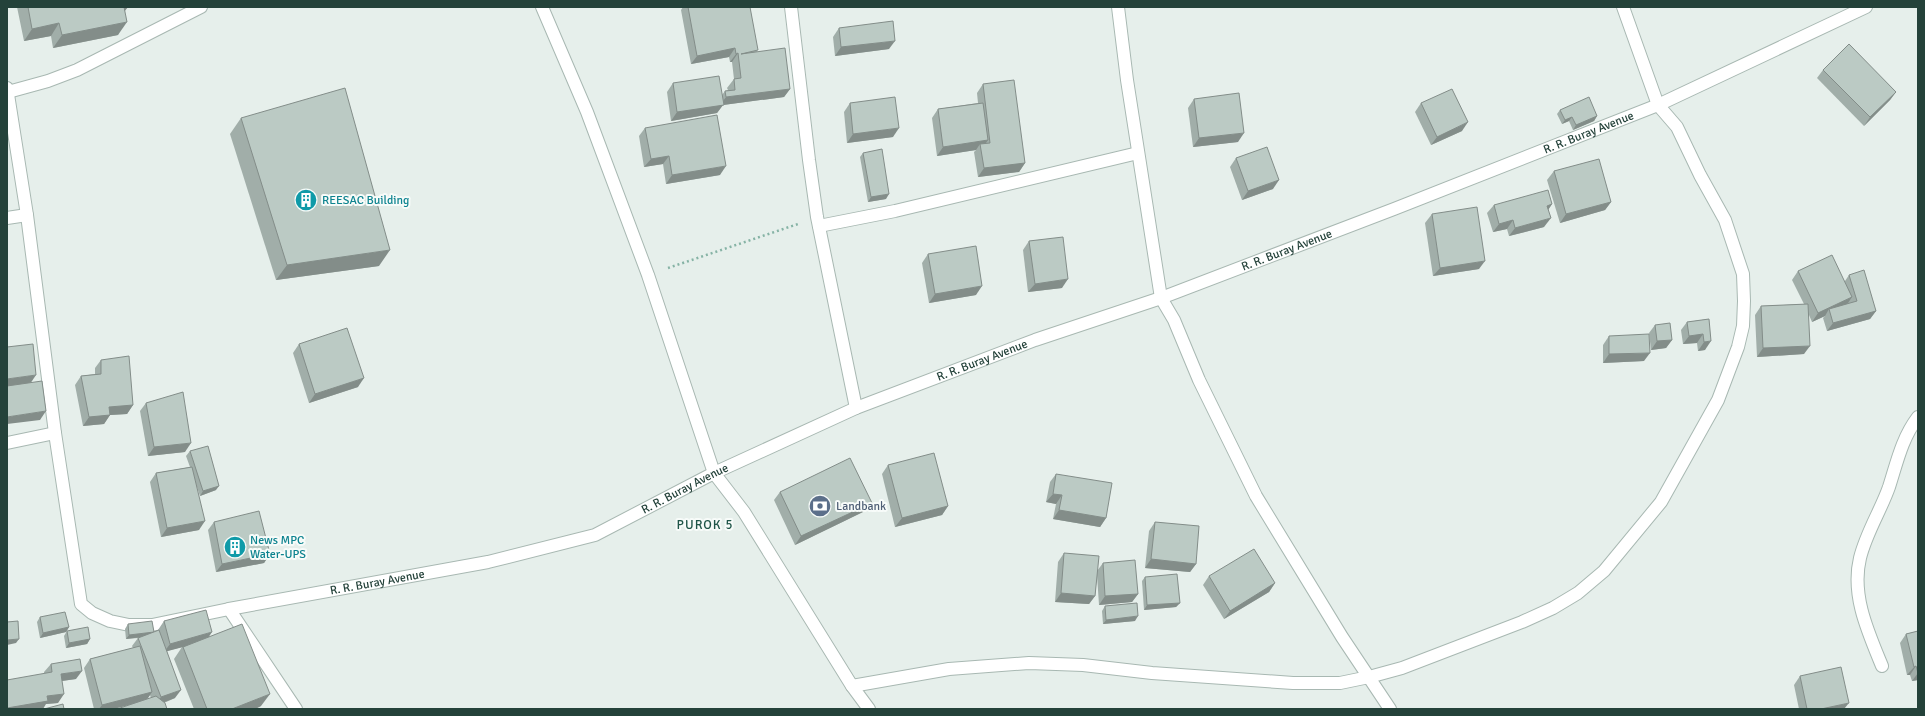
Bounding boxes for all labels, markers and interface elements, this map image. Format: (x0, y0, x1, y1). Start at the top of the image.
street label: R. R. Buray Avenue (1541, 108, 1636, 157)
building icon: REESAC Building (293, 187, 319, 213)
place label: REESAC Building (322, 193, 409, 208)
street label: R. R. Buray Avenue (1239, 226, 1334, 275)
street label: R. R. Buray Avenue (935, 337, 1030, 385)
street label: R. R. Buray Avenue (639, 460, 731, 518)
bank icon: Landbank (807, 493, 833, 519)
place label: Landbank (836, 499, 886, 514)
district label: PUROK 5 (677, 517, 733, 533)
place label: News MPC Water-UPS (250, 533, 306, 562)
building icon: News MPC Water-UPS (222, 534, 248, 560)
street label: R. R. Buray Avenue (329, 567, 426, 599)

